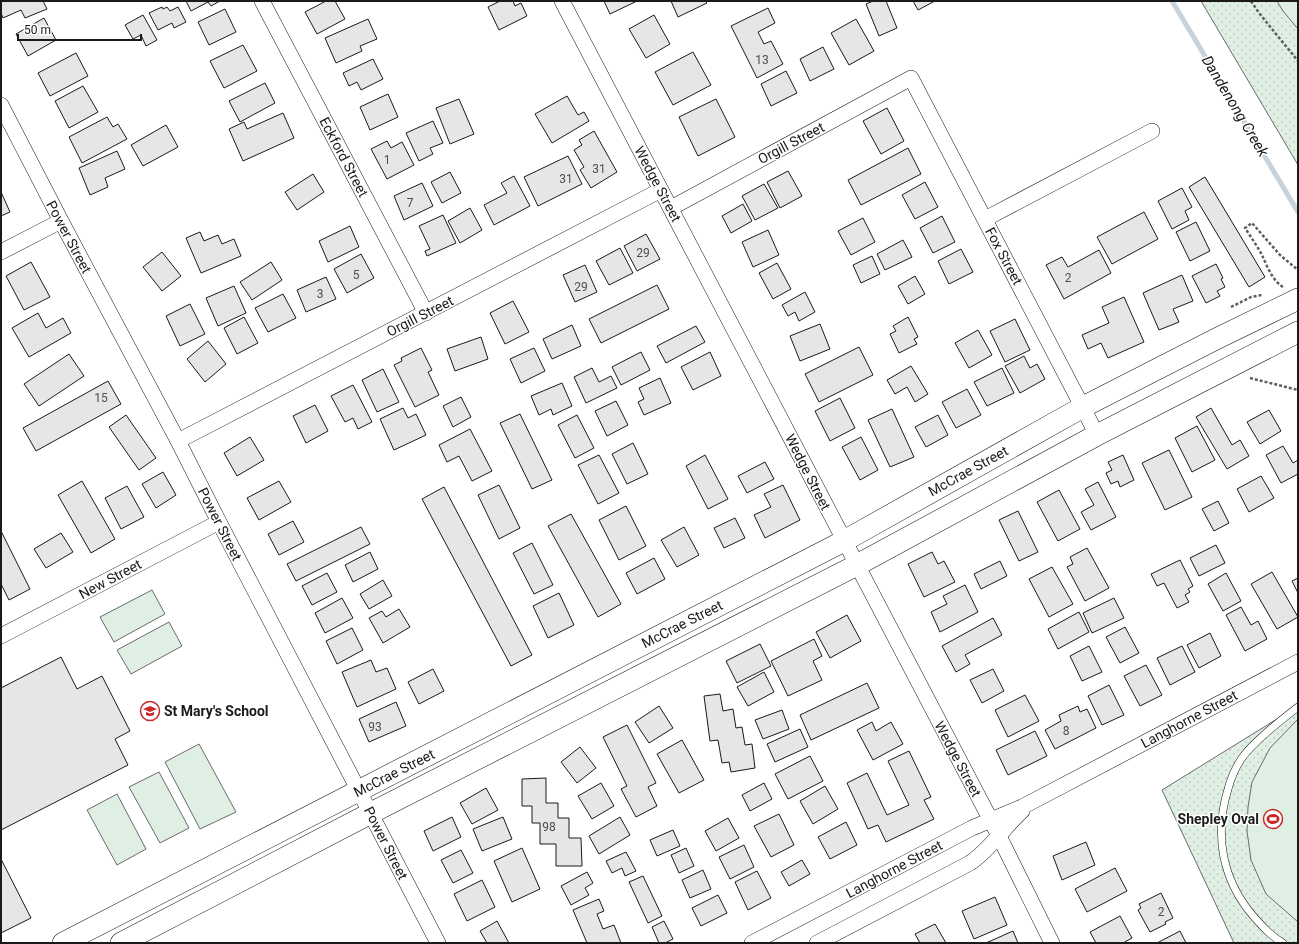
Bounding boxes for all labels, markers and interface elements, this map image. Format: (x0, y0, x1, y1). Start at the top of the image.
scale bar (18, 16, 141, 42)
text: 50 m (24, 23, 51, 37)
water label: Dandenong Creek (1198, 52, 1273, 160)
house number: 13 (755, 53, 769, 67)
street label: Eckford Street (316, 114, 372, 200)
street label: Orgill Street (755, 119, 827, 167)
street label: Wedge Street (631, 143, 685, 225)
house number: 1 (384, 153, 390, 167)
house number: 31 (592, 162, 606, 176)
house number: 31 (559, 172, 573, 186)
house number: 7 (407, 196, 414, 210)
street label: Power Street (43, 198, 95, 276)
street label: Fox Street (982, 225, 1026, 288)
house number: 29 (636, 246, 650, 260)
house number: 5 (353, 268, 360, 282)
house number: 2 (1065, 271, 1072, 285)
house number: 29 (574, 280, 588, 294)
house number: 3 (317, 287, 323, 301)
street label: Orgill Street (384, 292, 456, 340)
house number: 15 (94, 391, 108, 405)
street label: Wedge Street (782, 431, 834, 513)
street label: McCrae Street (925, 442, 1011, 499)
street label: Power Street (195, 485, 245, 564)
street label: New Street (76, 556, 144, 602)
street label: McCrae Street (639, 597, 725, 651)
street label: Langhorne Street (1138, 687, 1240, 751)
school or university icon: St Mary's School (139, 700, 161, 722)
place label: St Mary's School (164, 703, 269, 719)
street label: Wedge Street (931, 718, 985, 800)
house number: 93 (368, 720, 382, 734)
house number: 8 (1063, 724, 1070, 738)
street label: McCrae Street (351, 746, 437, 800)
street label: Power Street (361, 804, 411, 883)
sports icon: Shepley Oval (1262, 808, 1284, 830)
place label: Shepley Oval (1178, 811, 1259, 827)
house number: 98 (542, 820, 556, 834)
street label: Langhorne Street (843, 837, 945, 901)
house number: 2 (1158, 905, 1165, 919)

